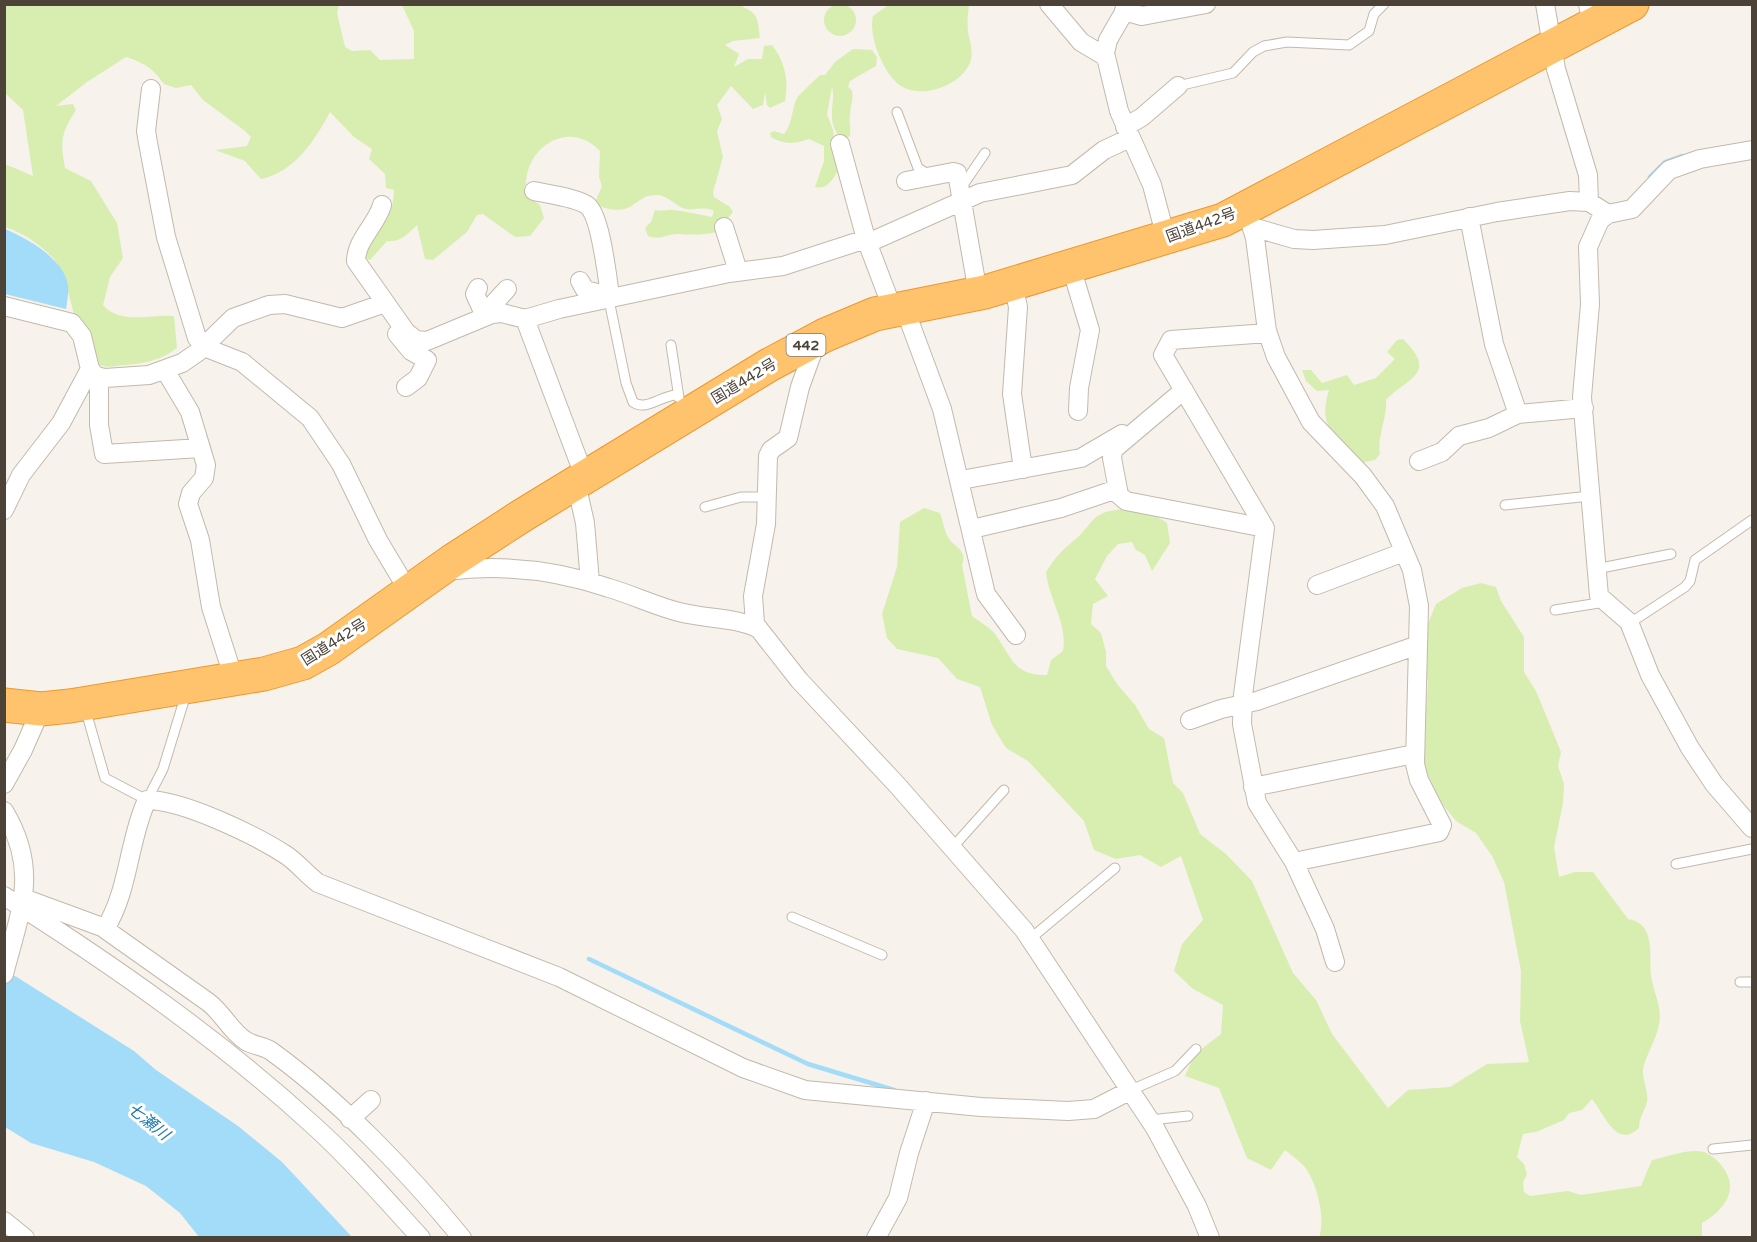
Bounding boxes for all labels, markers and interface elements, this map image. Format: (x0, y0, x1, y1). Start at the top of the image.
street label: 国道442号 (1163, 204, 1239, 246)
road number: 442 (786, 334, 826, 356)
street label: 国道442号 (708, 354, 780, 408)
street label: 国道442号 (298, 615, 370, 669)
water label: 七瀬川 (123, 1099, 175, 1146)

